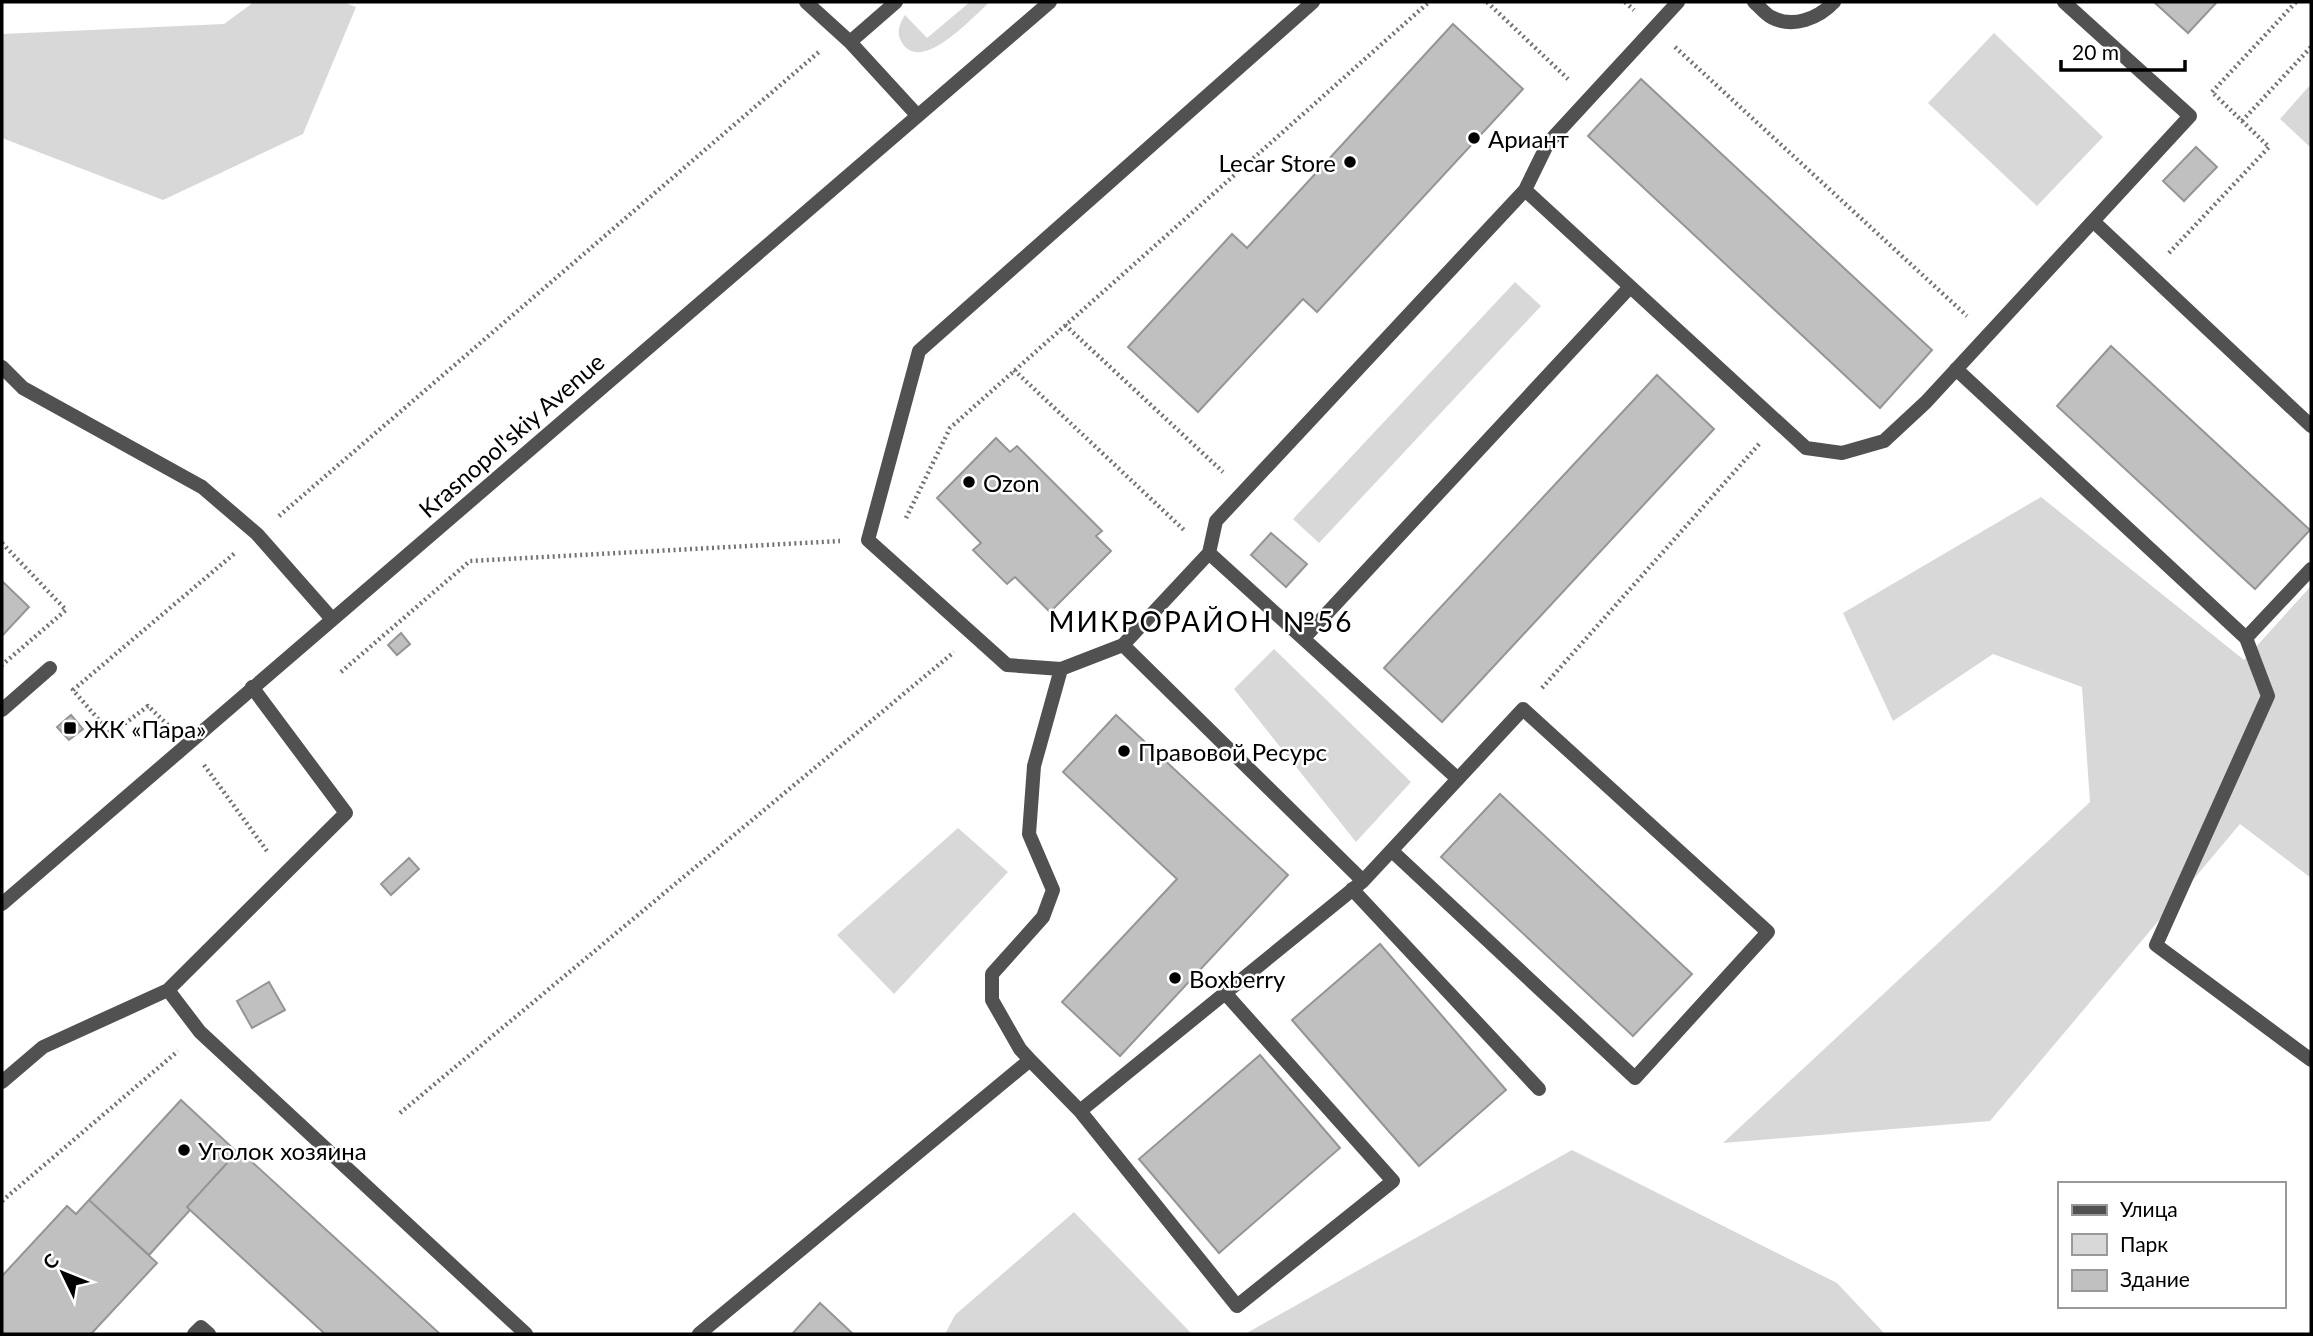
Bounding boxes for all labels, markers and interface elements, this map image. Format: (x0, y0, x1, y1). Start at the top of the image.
scale bar (2061, 28, 2185, 72)
text: 20 m (2072, 39, 2119, 64)
place label: Ариант (1488, 124, 1569, 153)
marker: Ариант (1466, 130, 1482, 146)
place label: Lecar Store (1219, 148, 1336, 177)
marker: Lecar Store (1342, 154, 1358, 170)
street label: Krasnopol'skiy Avenue (412, 347, 610, 523)
place label: Ozon (983, 468, 1040, 497)
marker: Ozon (961, 474, 977, 490)
district label: МИКРОРАЙОН №56 (1049, 604, 1353, 638)
place label: ЖК «Пара» (84, 714, 206, 743)
marker: ЖК «Пара» (62, 720, 78, 736)
place label: Правовой Ресурс (1138, 737, 1327, 766)
marker: Правовой Ресурс (1116, 743, 1132, 759)
place label: Boxberry (1189, 964, 1286, 993)
marker: Boxberry (1167, 970, 1183, 986)
place label: Уголок хозяина (198, 1136, 367, 1165)
marker: Уголок хозяина (176, 1142, 192, 1158)
legend (2058, 1182, 2285, 1308)
text: Улица (2120, 1196, 2178, 1221)
text: Парк (2120, 1231, 2168, 1256)
north arrow (28, 1238, 98, 1308)
text: С (38, 1248, 63, 1274)
text: Здание (2120, 1266, 2190, 1291)

